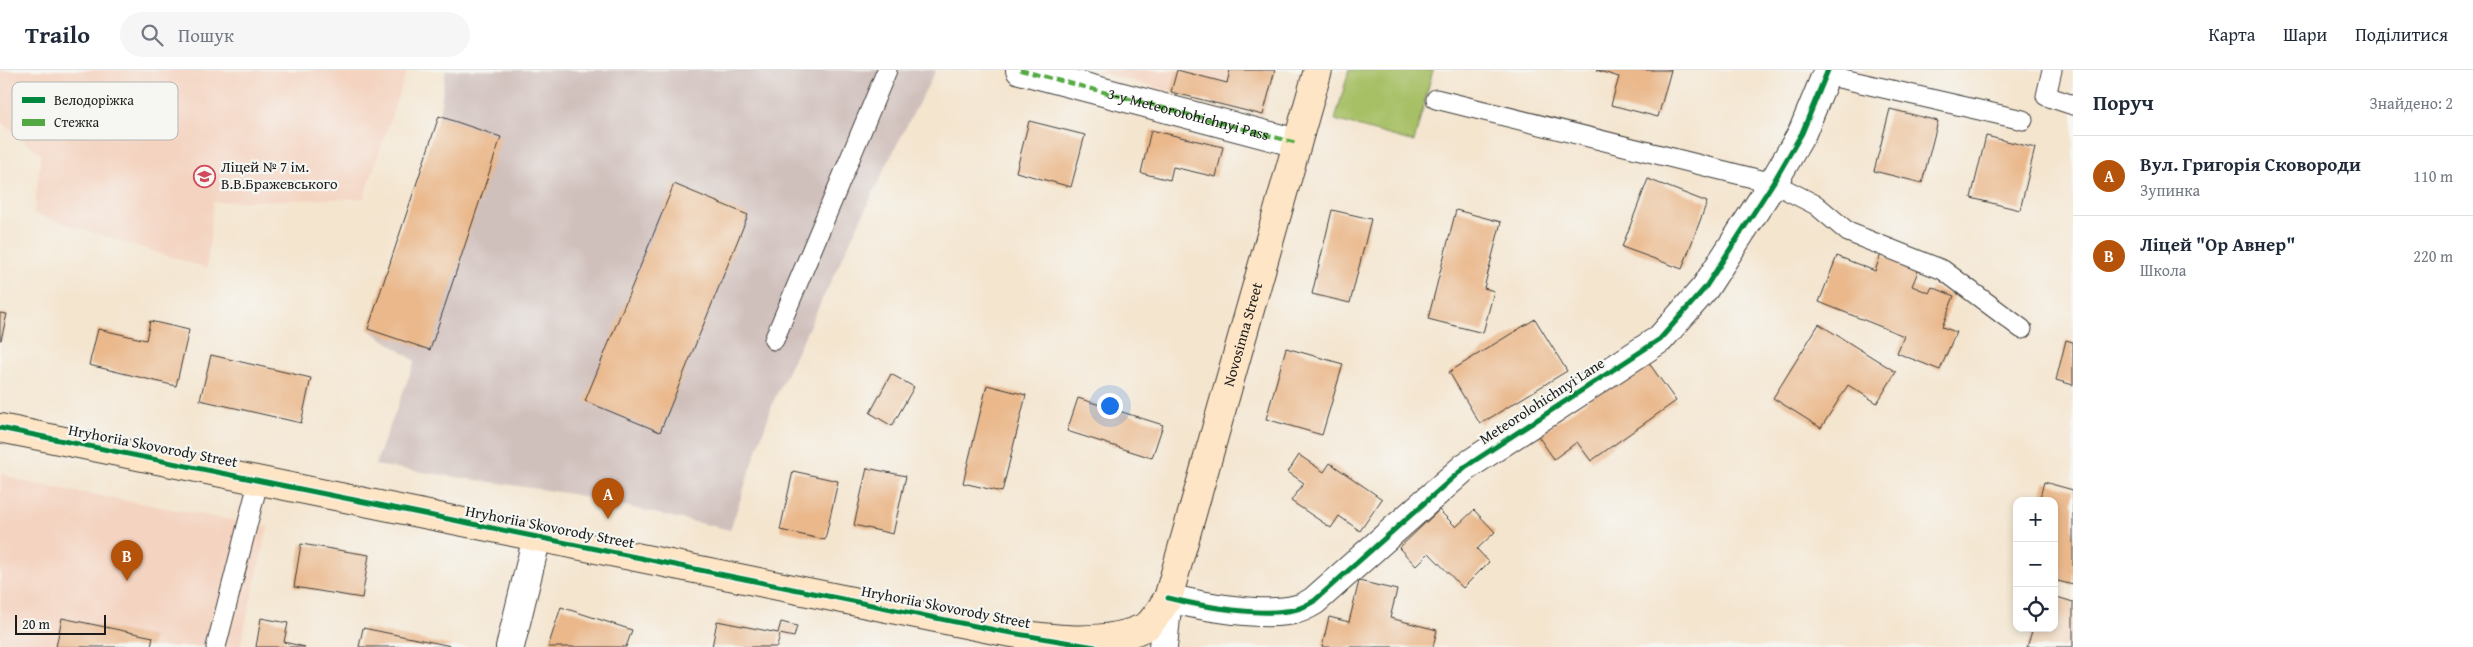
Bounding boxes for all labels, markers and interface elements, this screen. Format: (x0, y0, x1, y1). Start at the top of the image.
search box (120, 12, 470, 57)
text: Trailo (25, 17, 90, 52)
icon: search (138, 21, 166, 49)
text: Пошук (178, 21, 234, 49)
text: Карта (2209, 21, 2255, 48)
text: Шари (2283, 21, 2327, 48)
text: Поділитися (2355, 21, 2448, 48)
legend (12, 82, 178, 140)
street label: 3-y Meteorolohichnyi Pass (1105, 83, 1271, 145)
text: Поруч (2093, 87, 2154, 118)
text: Велодоріжка (54, 90, 134, 110)
text: Знайдено: 2 (2370, 91, 2453, 115)
text: Стежка (54, 112, 100, 132)
text: Вул. Григорія Сковороди (2140, 150, 2361, 178)
place label: Ліцей № 7 ім. В.В.Бражевського (221, 156, 338, 194)
school or university icon: Ліцей № 7 ім. В.В.Бражевського (193, 164, 217, 188)
text: A (2104, 164, 2114, 188)
text: 110 m (2413, 164, 2453, 188)
text: Зупинка (2140, 178, 2200, 202)
text: Ліцей "Ор Авнер" (2140, 230, 2295, 258)
text: B (2104, 244, 2114, 268)
text: 220 m (2413, 244, 2453, 268)
text: Школа (2140, 258, 2186, 282)
street label: Novosinna Street (1218, 279, 1267, 389)
street label: Meteorolohichnyi Lane (1475, 352, 1608, 449)
your location (1097, 393, 1123, 419)
street label: Hryhoriia Skovorody Street (67, 419, 240, 472)
pin: A (592, 478, 624, 519)
map controls (2013, 497, 2058, 632)
button: + (2013, 497, 2058, 542)
street label: Hryhoriia Skovorody Street (464, 500, 637, 553)
pin: B (111, 540, 143, 581)
button: − (2013, 542, 2058, 587)
street label: Hryhoriia Skovorody Street (860, 580, 1033, 633)
button: locate (2013, 587, 2058, 632)
scale bar (15, 612, 106, 635)
text: 20 m (22, 614, 50, 634)

